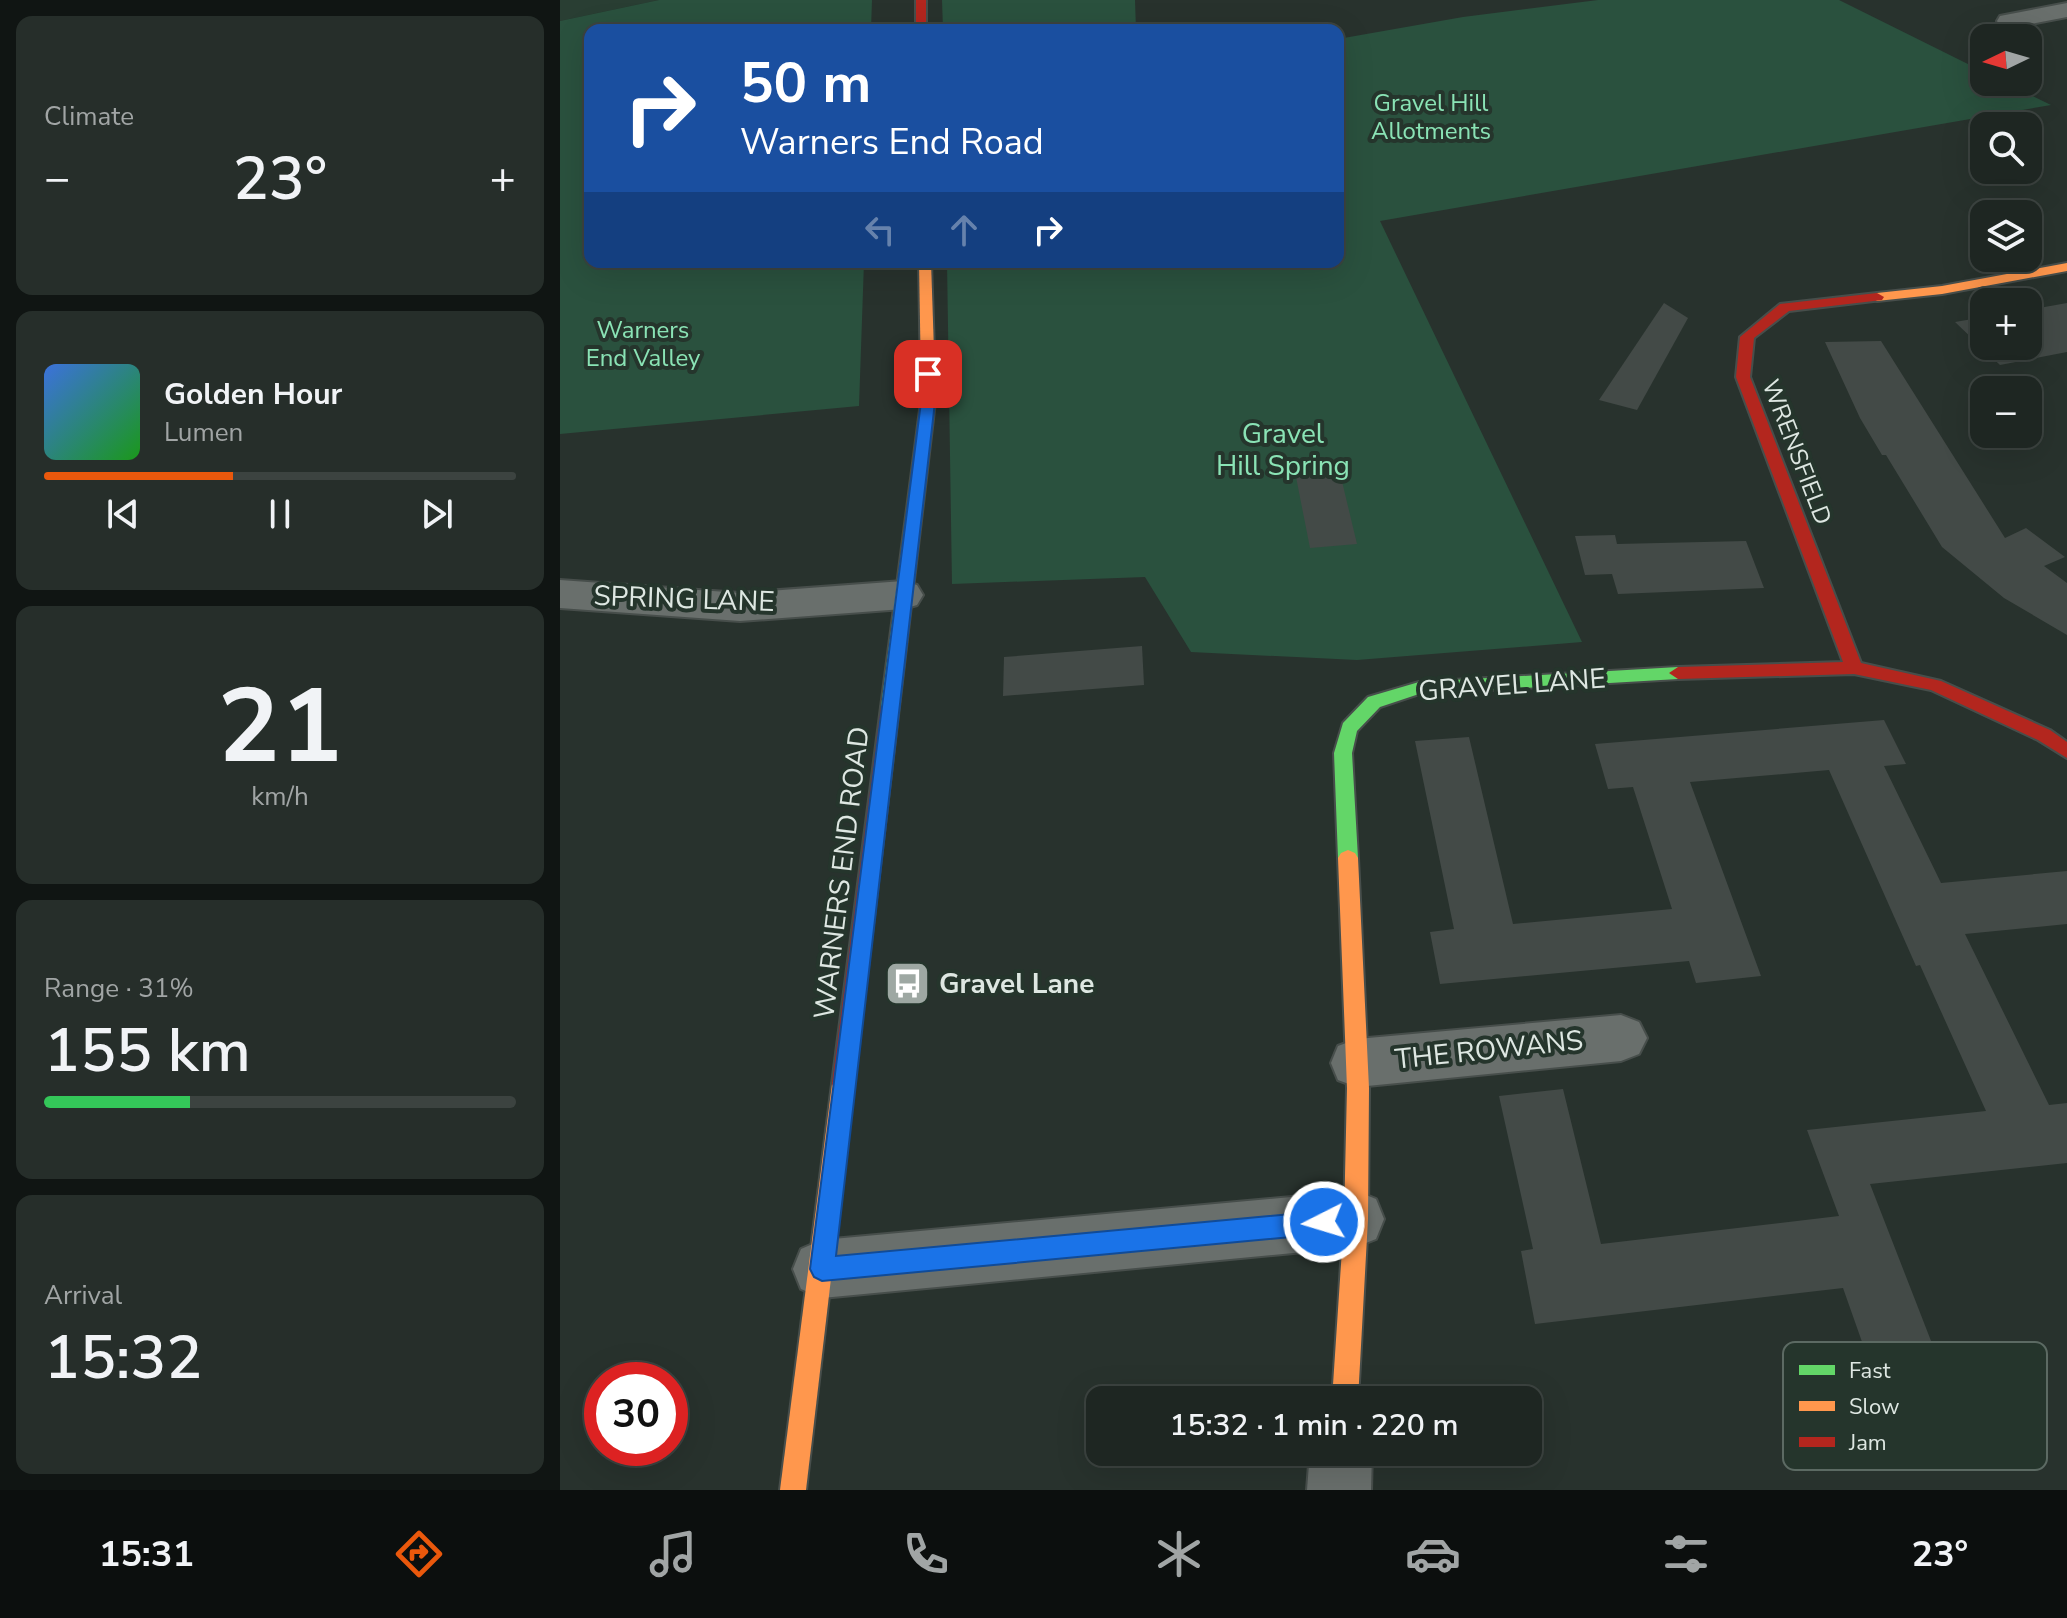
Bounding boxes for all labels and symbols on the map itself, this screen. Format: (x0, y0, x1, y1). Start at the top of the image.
north arrow (1970, 24, 2042, 96)
park label: Gravel Hill Allotments (1371, 87, 1491, 147)
park label: Warners End Valley (586, 314, 701, 374)
pin (894, 340, 962, 408)
street label: WRENSFIELD (1755, 375, 1839, 529)
park label: Gravel Hill Spring (1216, 415, 1350, 485)
street label: SPRING LANE (593, 577, 775, 621)
street label: GRAVEL LANE (1417, 659, 1607, 711)
street label: WARNERS END ROAD (805, 725, 879, 1021)
bus stop icon: Gravel Lane (884, 960, 932, 1008)
place label: Gravel Lane (939, 965, 1094, 1003)
street label: THE ROWANS (1393, 1021, 1585, 1079)
position arrow (1282, 1180, 1366, 1264)
legend (1783, 1342, 2047, 1470)
text: Fast (1849, 1356, 1891, 1386)
speed limit sign: 30 (584, 1362, 688, 1466)
text: Slow (1849, 1392, 1900, 1422)
text: Jam (1848, 1428, 1887, 1458)

